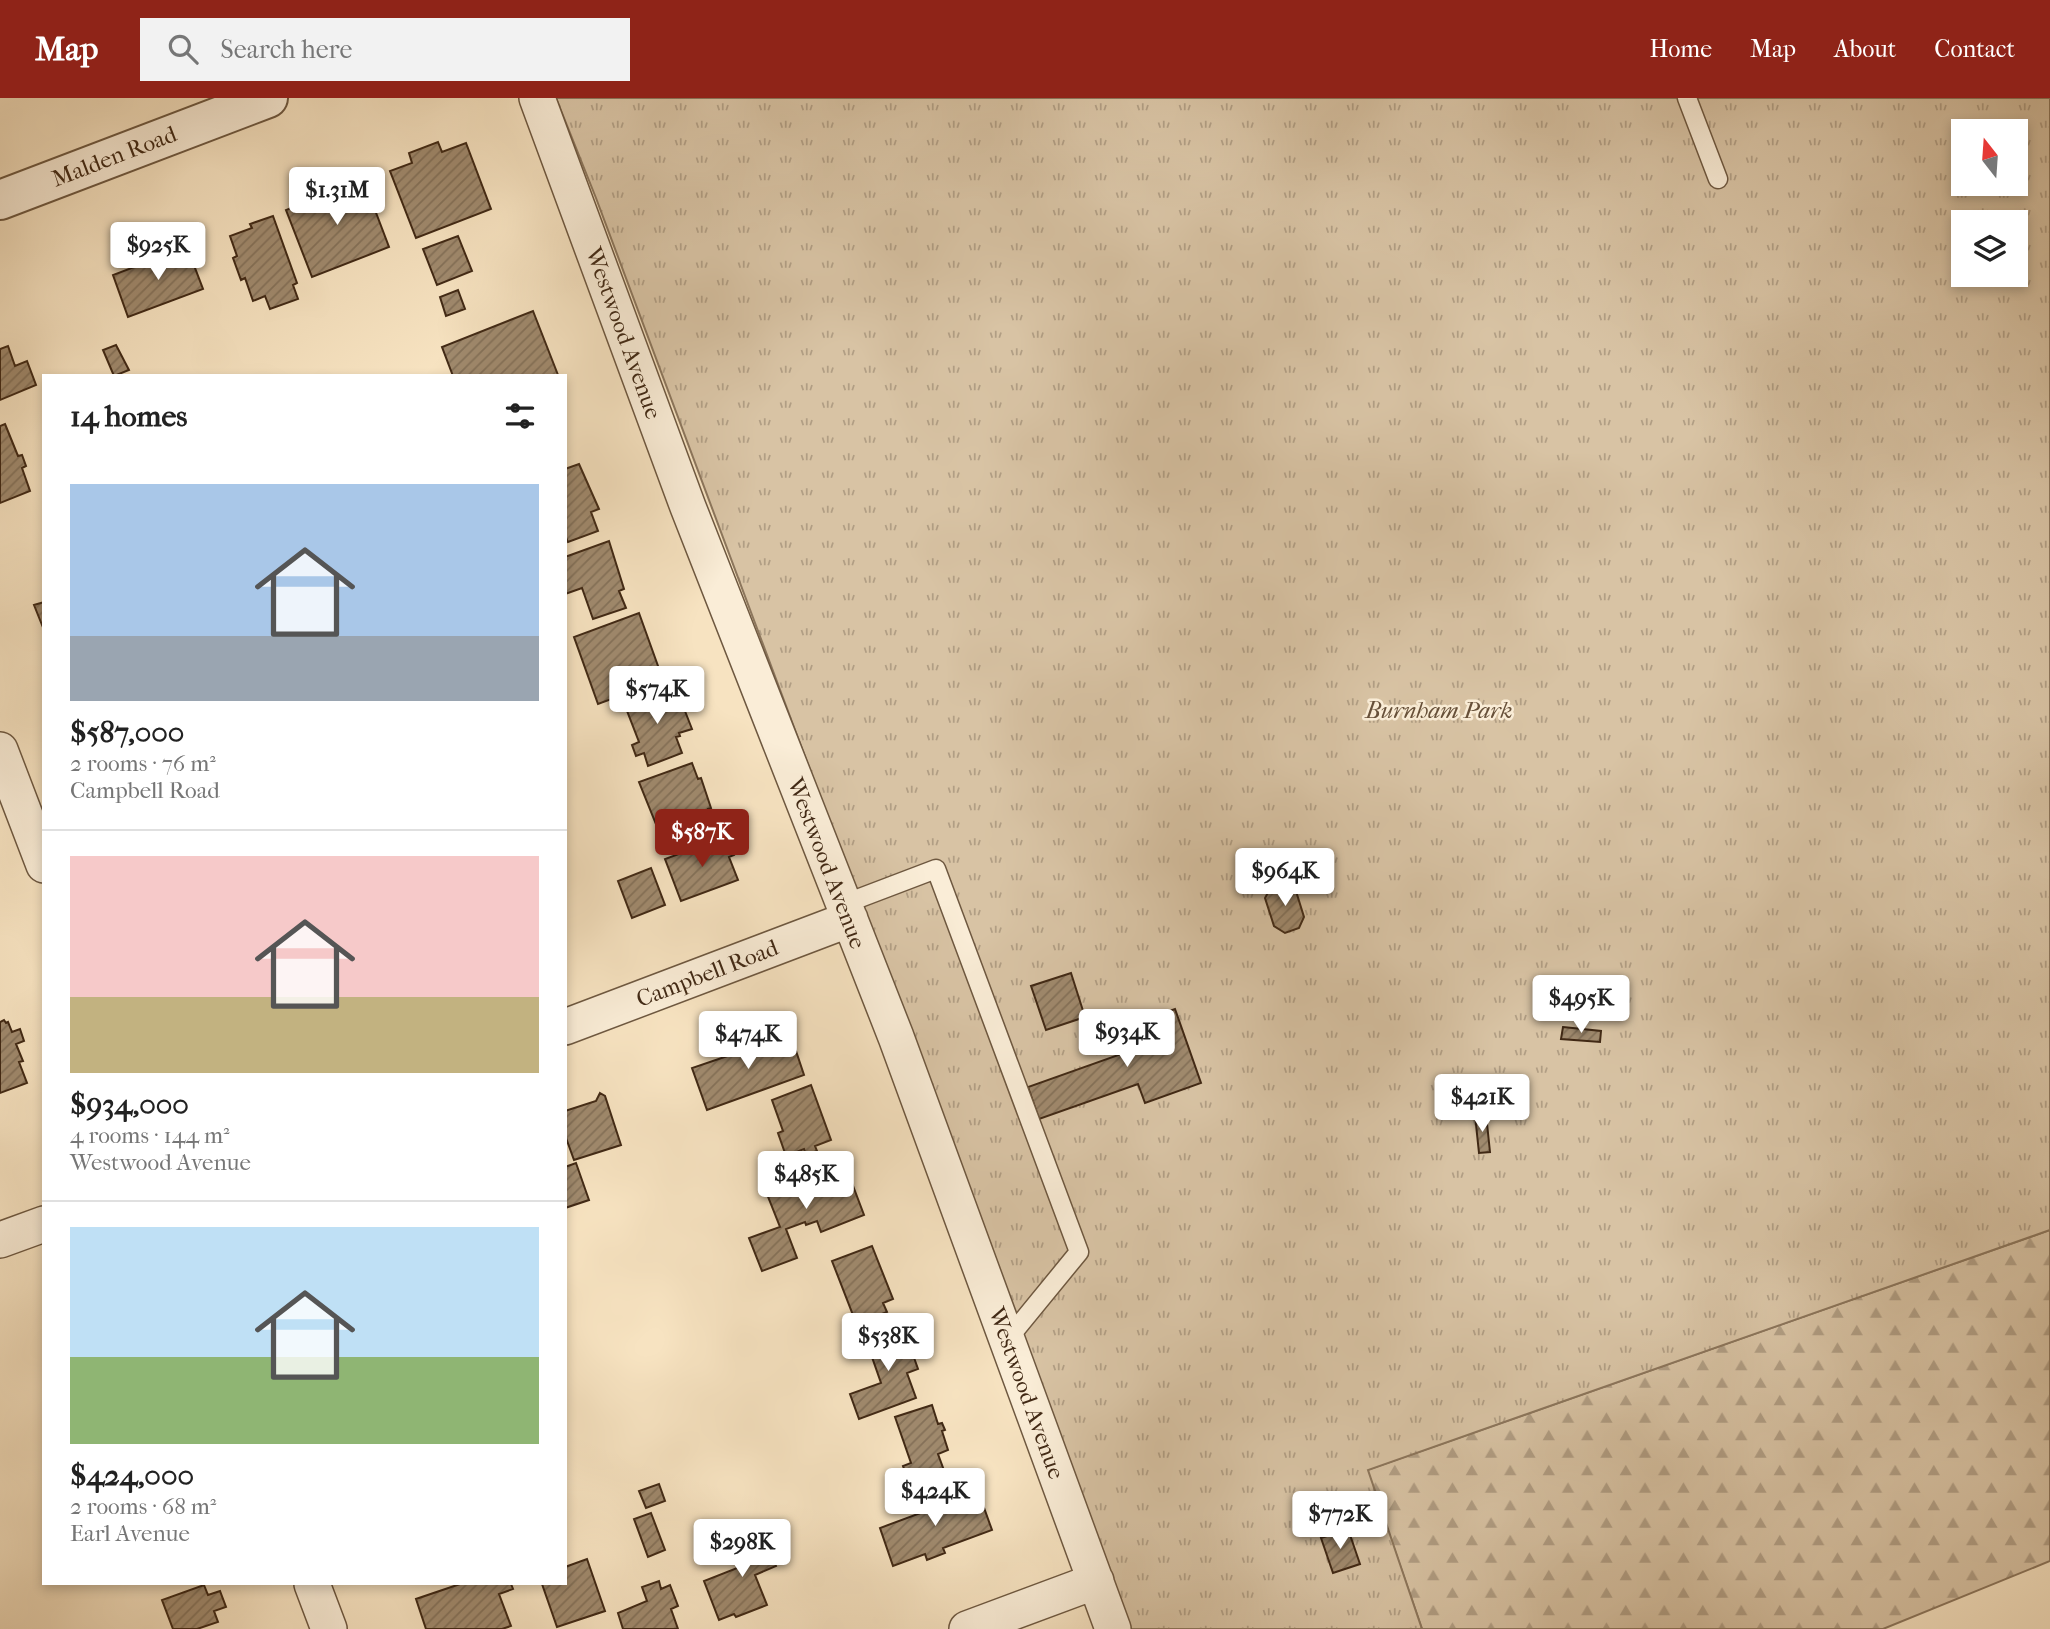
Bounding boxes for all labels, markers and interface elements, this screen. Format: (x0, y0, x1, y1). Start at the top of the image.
search box (140, 18, 630, 81)
text: Map (35, 30, 98, 69)
icon: search (164, 30, 202, 68)
text: Search here (220, 34, 352, 65)
text: Home (1650, 35, 1712, 63)
text: Map (1750, 35, 1796, 63)
text: About (1834, 35, 1896, 63)
text: Contact (1934, 35, 2015, 63)
north arrow (1951, 119, 2028, 196)
map controls (1951, 119, 2028, 287)
street label: Malden Road (48, 120, 181, 193)
pin: $1.31M (280, 167, 394, 227)
text: $1.31M (305, 176, 369, 203)
button: layers (1951, 210, 2028, 287)
pin: $925K (109, 222, 207, 282)
text: $925K (126, 231, 190, 258)
street label: Westwood Avenue (580, 243, 667, 423)
icon: filters (501, 397, 539, 435)
text: 14 homes (70, 399, 187, 434)
icon: home (242, 529, 368, 655)
pin: $574K (608, 666, 706, 726)
text: $574K (625, 675, 689, 702)
park label: Burnham Park (1363, 697, 1513, 724)
text: $587,000 (70, 715, 184, 750)
text: 2 rooms · 76 m² (70, 750, 216, 777)
street label: Westwood Avenue (781, 773, 872, 952)
text: Campbell Road (70, 777, 220, 804)
pin: $587K (653, 810, 751, 869)
text: $587K (671, 818, 733, 845)
pin: $964K (1236, 848, 1334, 908)
text: $964K (1251, 857, 1319, 884)
icon: home (242, 901, 368, 1027)
street label: Campbell Road (632, 934, 782, 1013)
pin: $495K (1532, 976, 1630, 1035)
text: $495K (1549, 984, 1613, 1011)
pin: $934K (1078, 1010, 1176, 1069)
pin: $474K (699, 1012, 797, 1071)
text: $934K (1095, 1018, 1159, 1045)
text: $474K (715, 1020, 781, 1047)
pin: $421K (1433, 1074, 1531, 1134)
text: $421K (1451, 1083, 1514, 1110)
text: $934,000 (70, 1087, 189, 1122)
text: 4 rooms · 144 m² (70, 1122, 230, 1149)
text: Westwood Avenue (70, 1149, 251, 1176)
pin: $485K (757, 1152, 855, 1211)
text: $485K (774, 1160, 838, 1187)
icon: home (242, 1272, 368, 1398)
street label: Westwood Avenue (983, 1303, 1070, 1483)
pin: $538K (839, 1314, 937, 1373)
text: $538K (858, 1322, 918, 1349)
text: $424,000 (70, 1458, 194, 1493)
pin: $424K (886, 1468, 984, 1528)
text: $424K (901, 1477, 969, 1504)
pin: $772K (1291, 1492, 1389, 1551)
text: 2 rooms · 68 m² (70, 1493, 216, 1520)
text: $772K (1308, 1500, 1372, 1527)
text: Earl Avenue (70, 1520, 190, 1547)
pin: $298K (693, 1520, 791, 1579)
text: $298K (710, 1528, 774, 1555)

